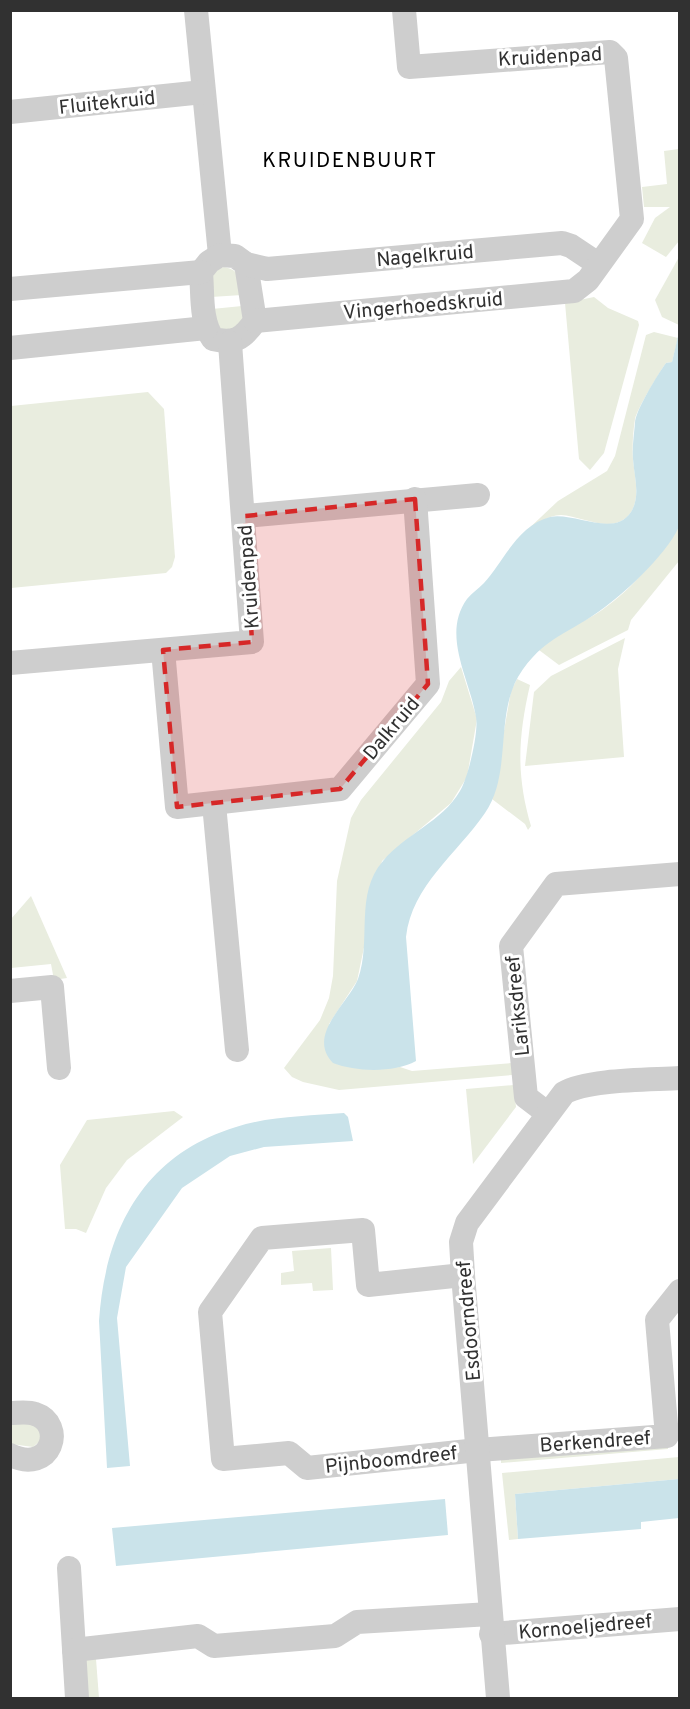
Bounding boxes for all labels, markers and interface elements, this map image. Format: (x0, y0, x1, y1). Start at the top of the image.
street label: Kruidenpad (497, 42, 603, 74)
street label: Fluitekruid (58, 86, 157, 122)
district label: KRUIDENBUURT (262, 148, 438, 175)
street label: Nagelkruid (375, 240, 475, 274)
street label: Vingerhoedskruid (342, 287, 504, 327)
street label: Kruidenpad (233, 524, 267, 630)
street label: Dalkruid (358, 692, 427, 766)
street label: Lariksdreef (501, 954, 537, 1057)
street label: Esdoorndreef (452, 1259, 488, 1382)
street label: Berkendreef (539, 1426, 652, 1460)
street label: Pijnboomdreef (324, 1441, 459, 1481)
street label: Kornoeljedreef (517, 1609, 653, 1647)

